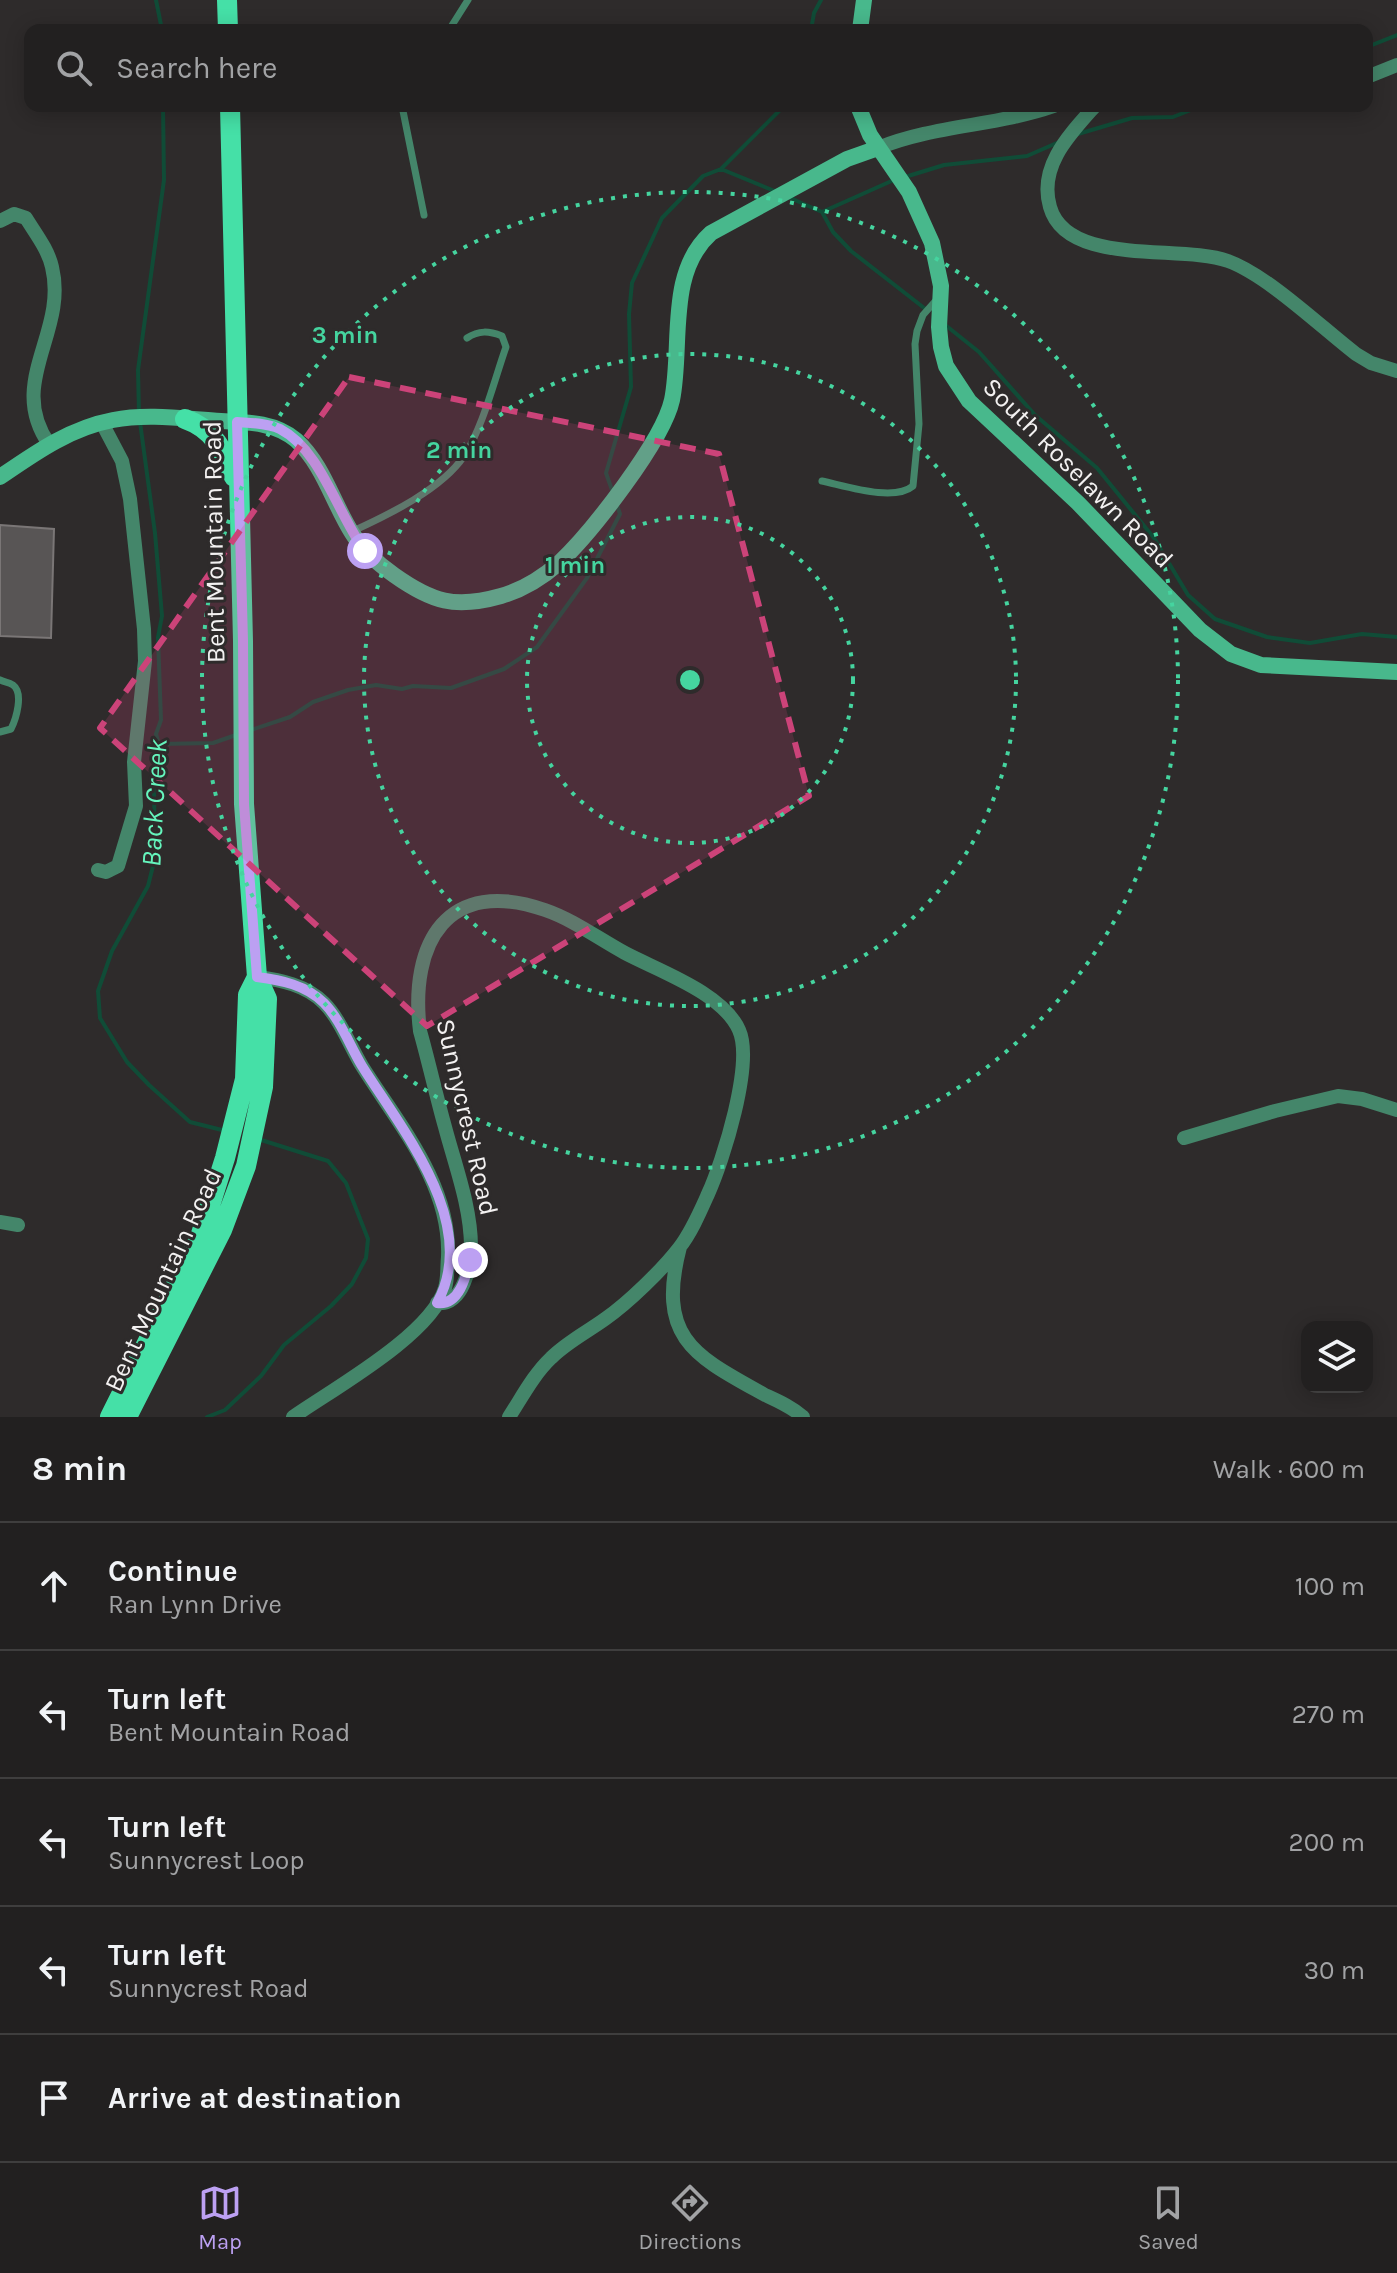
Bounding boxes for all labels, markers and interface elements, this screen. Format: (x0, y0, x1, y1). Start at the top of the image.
search box (24, 24, 1373, 112)
icon: search (52, 46, 96, 90)
text: Search here (116, 50, 277, 86)
text: 3 min (312, 321, 378, 349)
street label: South Roselawn Road (976, 371, 1180, 575)
street label: Bent Mountain Road (196, 421, 232, 663)
text: 2 min (426, 436, 492, 464)
route start (347, 533, 383, 569)
text: 1 min (545, 551, 605, 579)
centre of rings (676, 666, 704, 694)
water label: Back Creek (134, 737, 174, 868)
street label: Sunnycrest Road (429, 1016, 505, 1218)
street label: Bent Mountain Road (98, 1164, 228, 1396)
route end (452, 1242, 488, 1278)
map controls (1301, 1321, 1373, 1393)
button: layers (1301, 1321, 1373, 1393)
text: 8 min (32, 1449, 127, 1489)
text: Walk · 600 m (1213, 1454, 1365, 1485)
text: Continue (108, 1553, 238, 1589)
icon: ahead (32, 1564, 76, 1608)
text: 100 m (1295, 1571, 1365, 1602)
text: Ran Lynn Drive (108, 1589, 282, 1620)
text: Turn left (108, 1681, 226, 1717)
icon: left (32, 1692, 76, 1736)
text: 270 m (1292, 1699, 1365, 1730)
text: Bent Mountain Road (108, 1717, 350, 1748)
text: Turn left (108, 1809, 226, 1845)
icon: left (32, 1820, 76, 1864)
text: 200 m (1289, 1827, 1365, 1858)
text: Sunnycrest Loop (108, 1845, 305, 1876)
text: Turn left (108, 1937, 226, 1973)
icon: left (32, 1948, 76, 1992)
text: 30 m (1304, 1955, 1365, 1986)
text: Sunnycrest Road (108, 1973, 309, 2004)
icon: arrive (32, 2076, 76, 2120)
text: Arrive at destination (108, 2080, 402, 2116)
tab: Map (198, 2181, 242, 2255)
tab: Directions (638, 2181, 742, 2255)
tab: Saved (1138, 2181, 1199, 2255)

